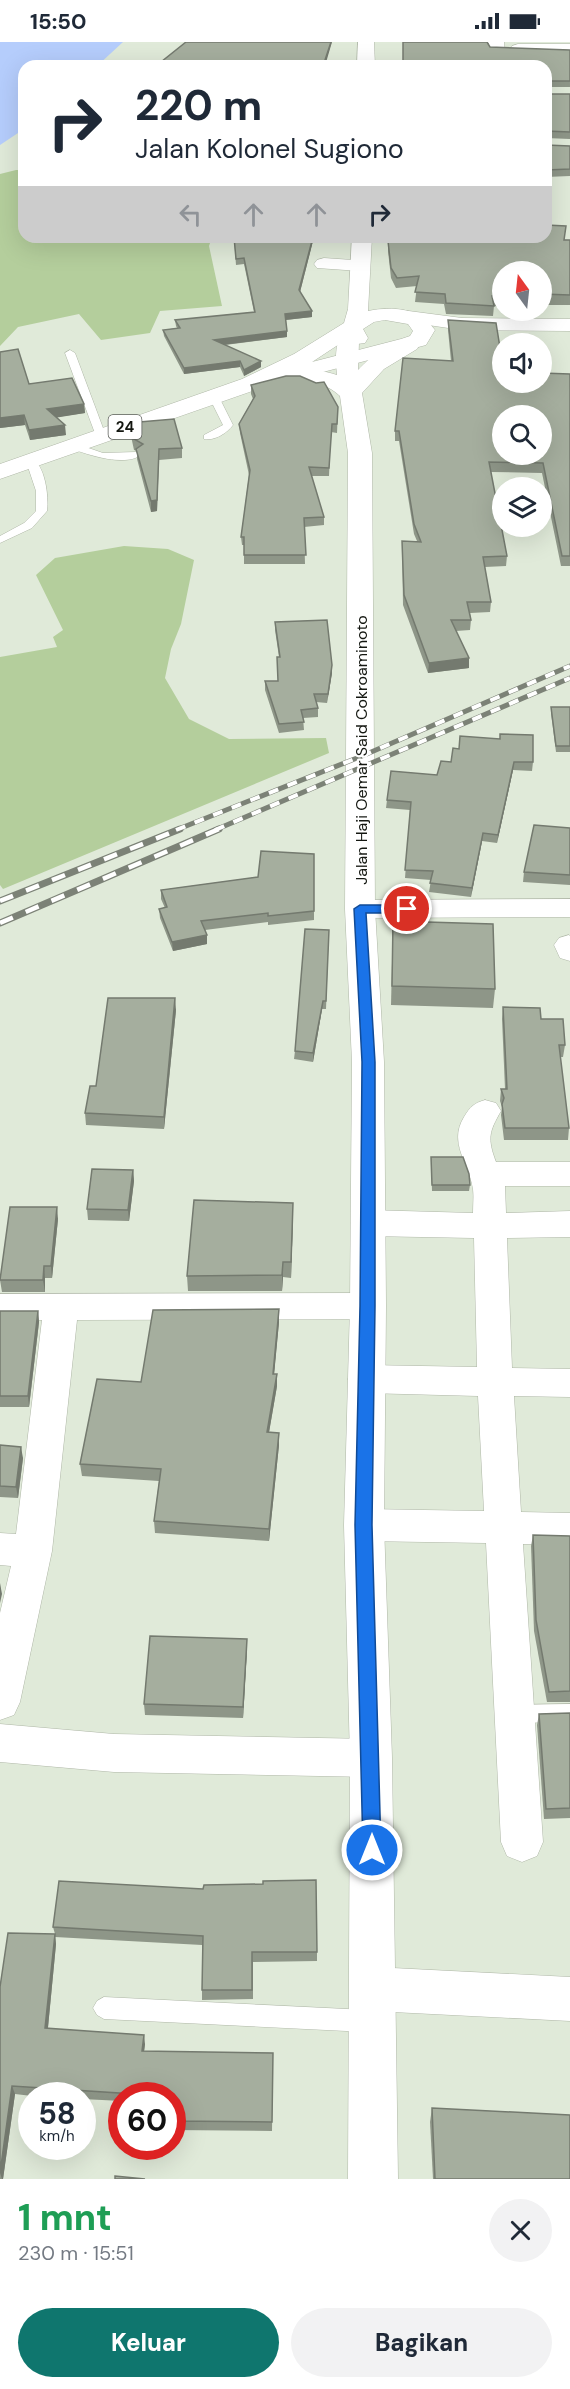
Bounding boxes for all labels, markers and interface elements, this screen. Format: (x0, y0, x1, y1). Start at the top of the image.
text: 15:50 (30, 7, 86, 36)
text: 220 m (135, 78, 262, 133)
icon: right (36, 84, 114, 162)
text: Jalan Kolonel Sugiono (135, 131, 404, 166)
icon: left (174, 198, 207, 231)
icon: ahead (237, 198, 270, 231)
icon: ahead (300, 198, 333, 231)
icon: right (363, 198, 396, 231)
north arrow (492, 261, 552, 321)
map controls (492, 261, 552, 537)
button: sound (492, 333, 552, 393)
button: search (492, 405, 552, 465)
road number: 24 (108, 415, 142, 439)
button: layers (492, 477, 552, 537)
street label: Jalan Haji Oemar Said Cokroaminoto (351, 615, 372, 885)
pin (381, 883, 432, 934)
icon: arrive (390, 892, 423, 925)
position arrow (340, 1818, 404, 1882)
speed limit sign: 60 (108, 2082, 186, 2160)
text: 58 (38, 2094, 76, 2133)
text: km/h (39, 2126, 75, 2146)
text: 1 mnt (18, 2194, 112, 2241)
button: close (489, 2199, 552, 2262)
text: 230 m · 15:51 (18, 2240, 134, 2266)
button: Keluar (18, 2308, 279, 2377)
button: Bagikan (291, 2308, 552, 2377)

